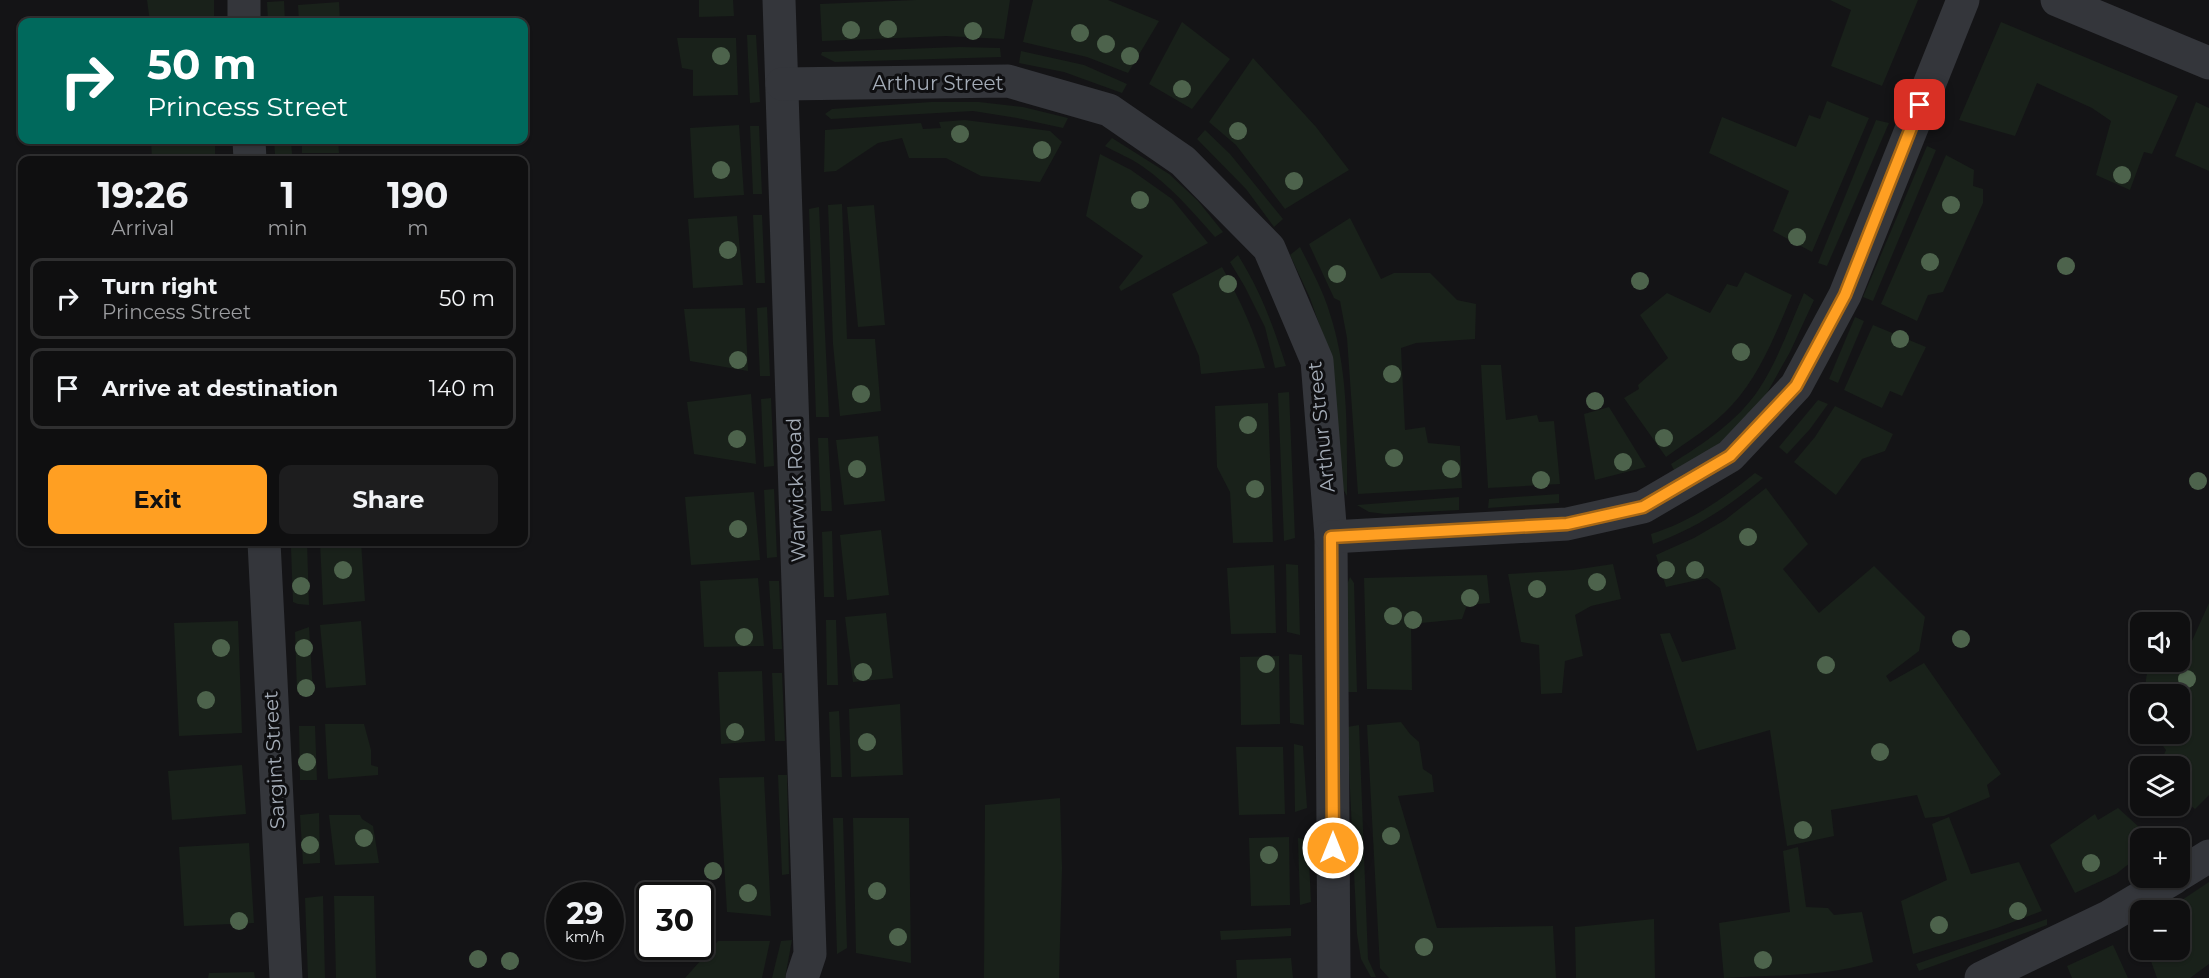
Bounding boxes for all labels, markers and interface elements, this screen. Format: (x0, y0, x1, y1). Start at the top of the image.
text: 50 m (147, 38, 256, 90)
icon: right (48, 42, 126, 120)
street label: Arthur Street (872, 71, 1004, 95)
pin (1894, 79, 1945, 130)
icon: arrive (1903, 88, 1936, 121)
text: Princess Street (147, 90, 348, 123)
text: 19:26 (97, 173, 188, 217)
text: 1 (281, 173, 295, 217)
text: 190 (387, 173, 449, 217)
text: Arrival (111, 216, 174, 240)
text: min (268, 216, 308, 240)
text: m (407, 216, 428, 240)
text: Turn right (102, 273, 217, 300)
icon: right (51, 282, 84, 315)
text: 50 m (439, 285, 495, 312)
text: Princess Street (102, 300, 251, 324)
street label: Arthur Street (1302, 360, 1340, 494)
icon: arrive (51, 372, 84, 405)
text: Arrive at destination (102, 375, 338, 402)
text: 140 m (429, 375, 495, 402)
street label: Warwick Road (781, 417, 811, 563)
button: Exit (48, 465, 267, 534)
button: Share (279, 465, 498, 534)
map controls (2130, 612, 2190, 960)
button: sound (2130, 612, 2190, 672)
button: search (2130, 684, 2190, 744)
street label: Sargint Street (258, 690, 290, 830)
button: layers (2130, 756, 2190, 816)
position arrow (1301, 816, 1365, 880)
button: + (2130, 828, 2190, 888)
speed limit sign: 30 (636, 882, 714, 960)
text: 29 (567, 895, 603, 932)
button: − (2130, 900, 2190, 960)
text: km/h (565, 927, 605, 946)

